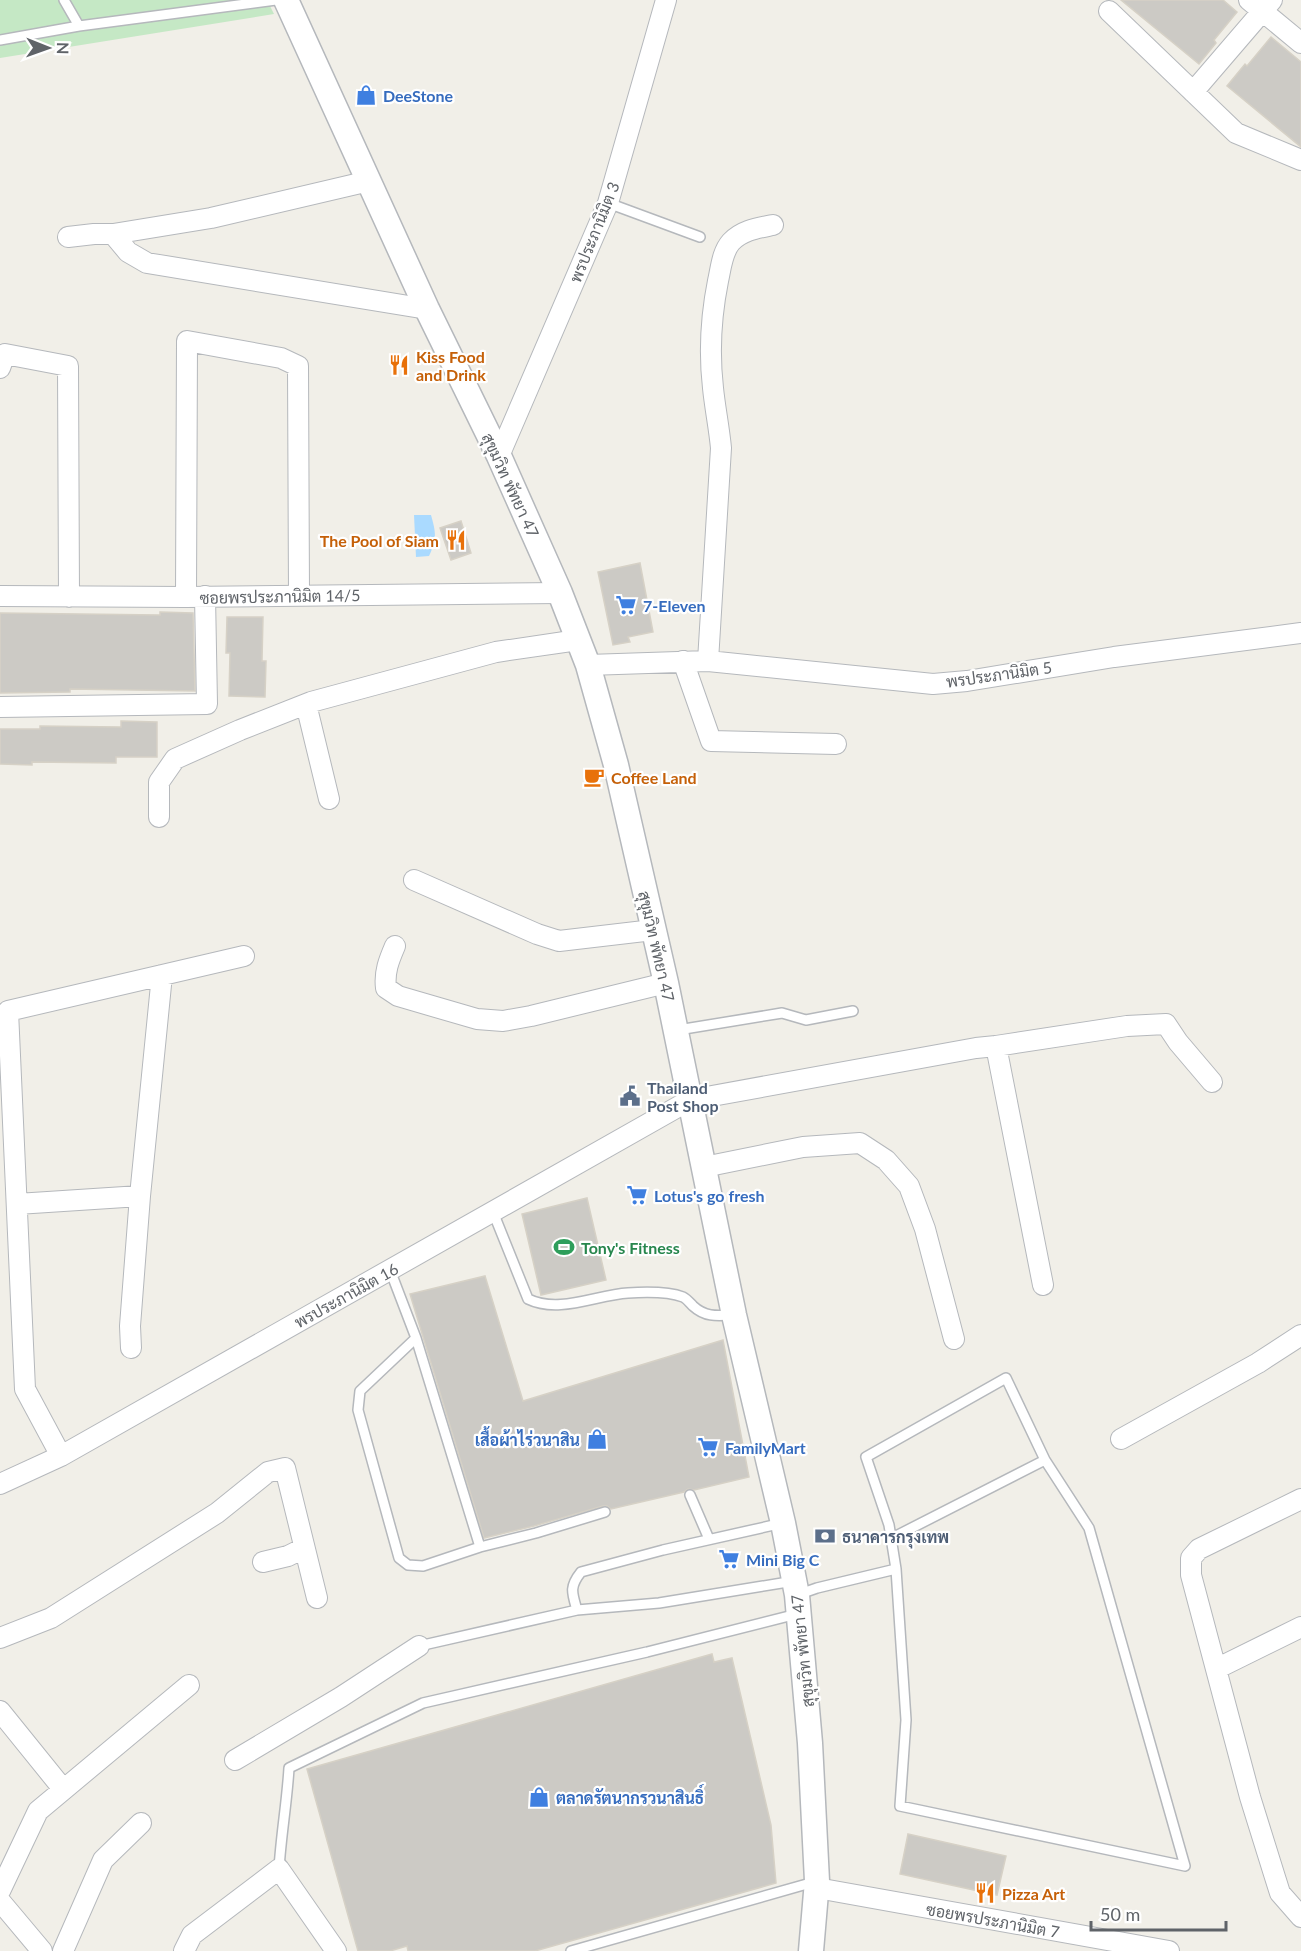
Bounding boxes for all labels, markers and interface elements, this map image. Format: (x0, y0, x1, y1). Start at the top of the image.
north arrow (18, 18, 78, 78)
text: N (54, 42, 73, 55)
shop icon: DeeStone (354, 83, 378, 107)
place label: DeeStone (383, 86, 454, 105)
street label: พรประภานิมิต 3 (565, 179, 623, 285)
place label: Kiss Food and Drink (416, 347, 486, 384)
restaurant icon: Kiss Food and Drink (387, 353, 411, 377)
street label: สุขุมวิท พัทยา 47 (476, 430, 543, 541)
restaurant icon: The Pool of Siam (444, 528, 468, 552)
place label: The Pool of Siam (320, 531, 439, 550)
street label: ซอยพรประภานิมิต 14/5 (199, 585, 361, 607)
supermarket icon: 7-Eleven (614, 593, 638, 617)
place label: 7-Eleven (643, 596, 706, 615)
street label: พรประภานิมิต 5 (945, 657, 1053, 691)
cafe icon: Coffee Land (582, 765, 606, 789)
place label: Coffee Land (611, 768, 697, 787)
street label: สุขุมวิท พัทยา 47 (632, 889, 679, 1004)
place label: Thailand Post Shop (647, 1078, 719, 1115)
public building icon: Thailand Post Shop (618, 1084, 642, 1108)
supermarket icon: Lotus's go fresh (625, 1183, 649, 1207)
place label: Lotus's go fresh (654, 1186, 765, 1205)
sports icon: Tony's Fitness (552, 1235, 576, 1259)
place label: Tony's Fitness (581, 1238, 680, 1257)
street label: พรประภานิมิต 16 (291, 1259, 401, 1331)
place label: เสื้อผ้าไร่วนาสิน (475, 1426, 580, 1449)
shop icon: เสื้อผ้าไร่วนาสิน (585, 1427, 609, 1451)
supermarket icon: FamilyMart (696, 1435, 720, 1459)
place label: FamilyMart (725, 1438, 806, 1457)
bank icon: ธนาคารกรุงเทพ (813, 1524, 837, 1548)
place label: ธนาคารกรุงเทพ (842, 1527, 949, 1549)
supermarket icon: Mini Big C (717, 1547, 741, 1571)
place label: Mini Big C (746, 1550, 820, 1569)
street label: สุขุมวิท พัทยา 47 (787, 1593, 820, 1708)
place label: ตลาดรัตนากรวนาสินธิ์ (556, 1783, 704, 1807)
shop icon: ตลาดรัตนากรวนาสินธิ์ (527, 1785, 551, 1809)
restaurant icon: Pizza Art (973, 1881, 997, 1905)
place label: Pizza Art (1002, 1884, 1065, 1903)
scale bar (1091, 1894, 1226, 1932)
street label: ซอยพรประภานิมิต 7 (925, 1899, 1061, 1941)
text: 50 m (1100, 1903, 1140, 1925)

